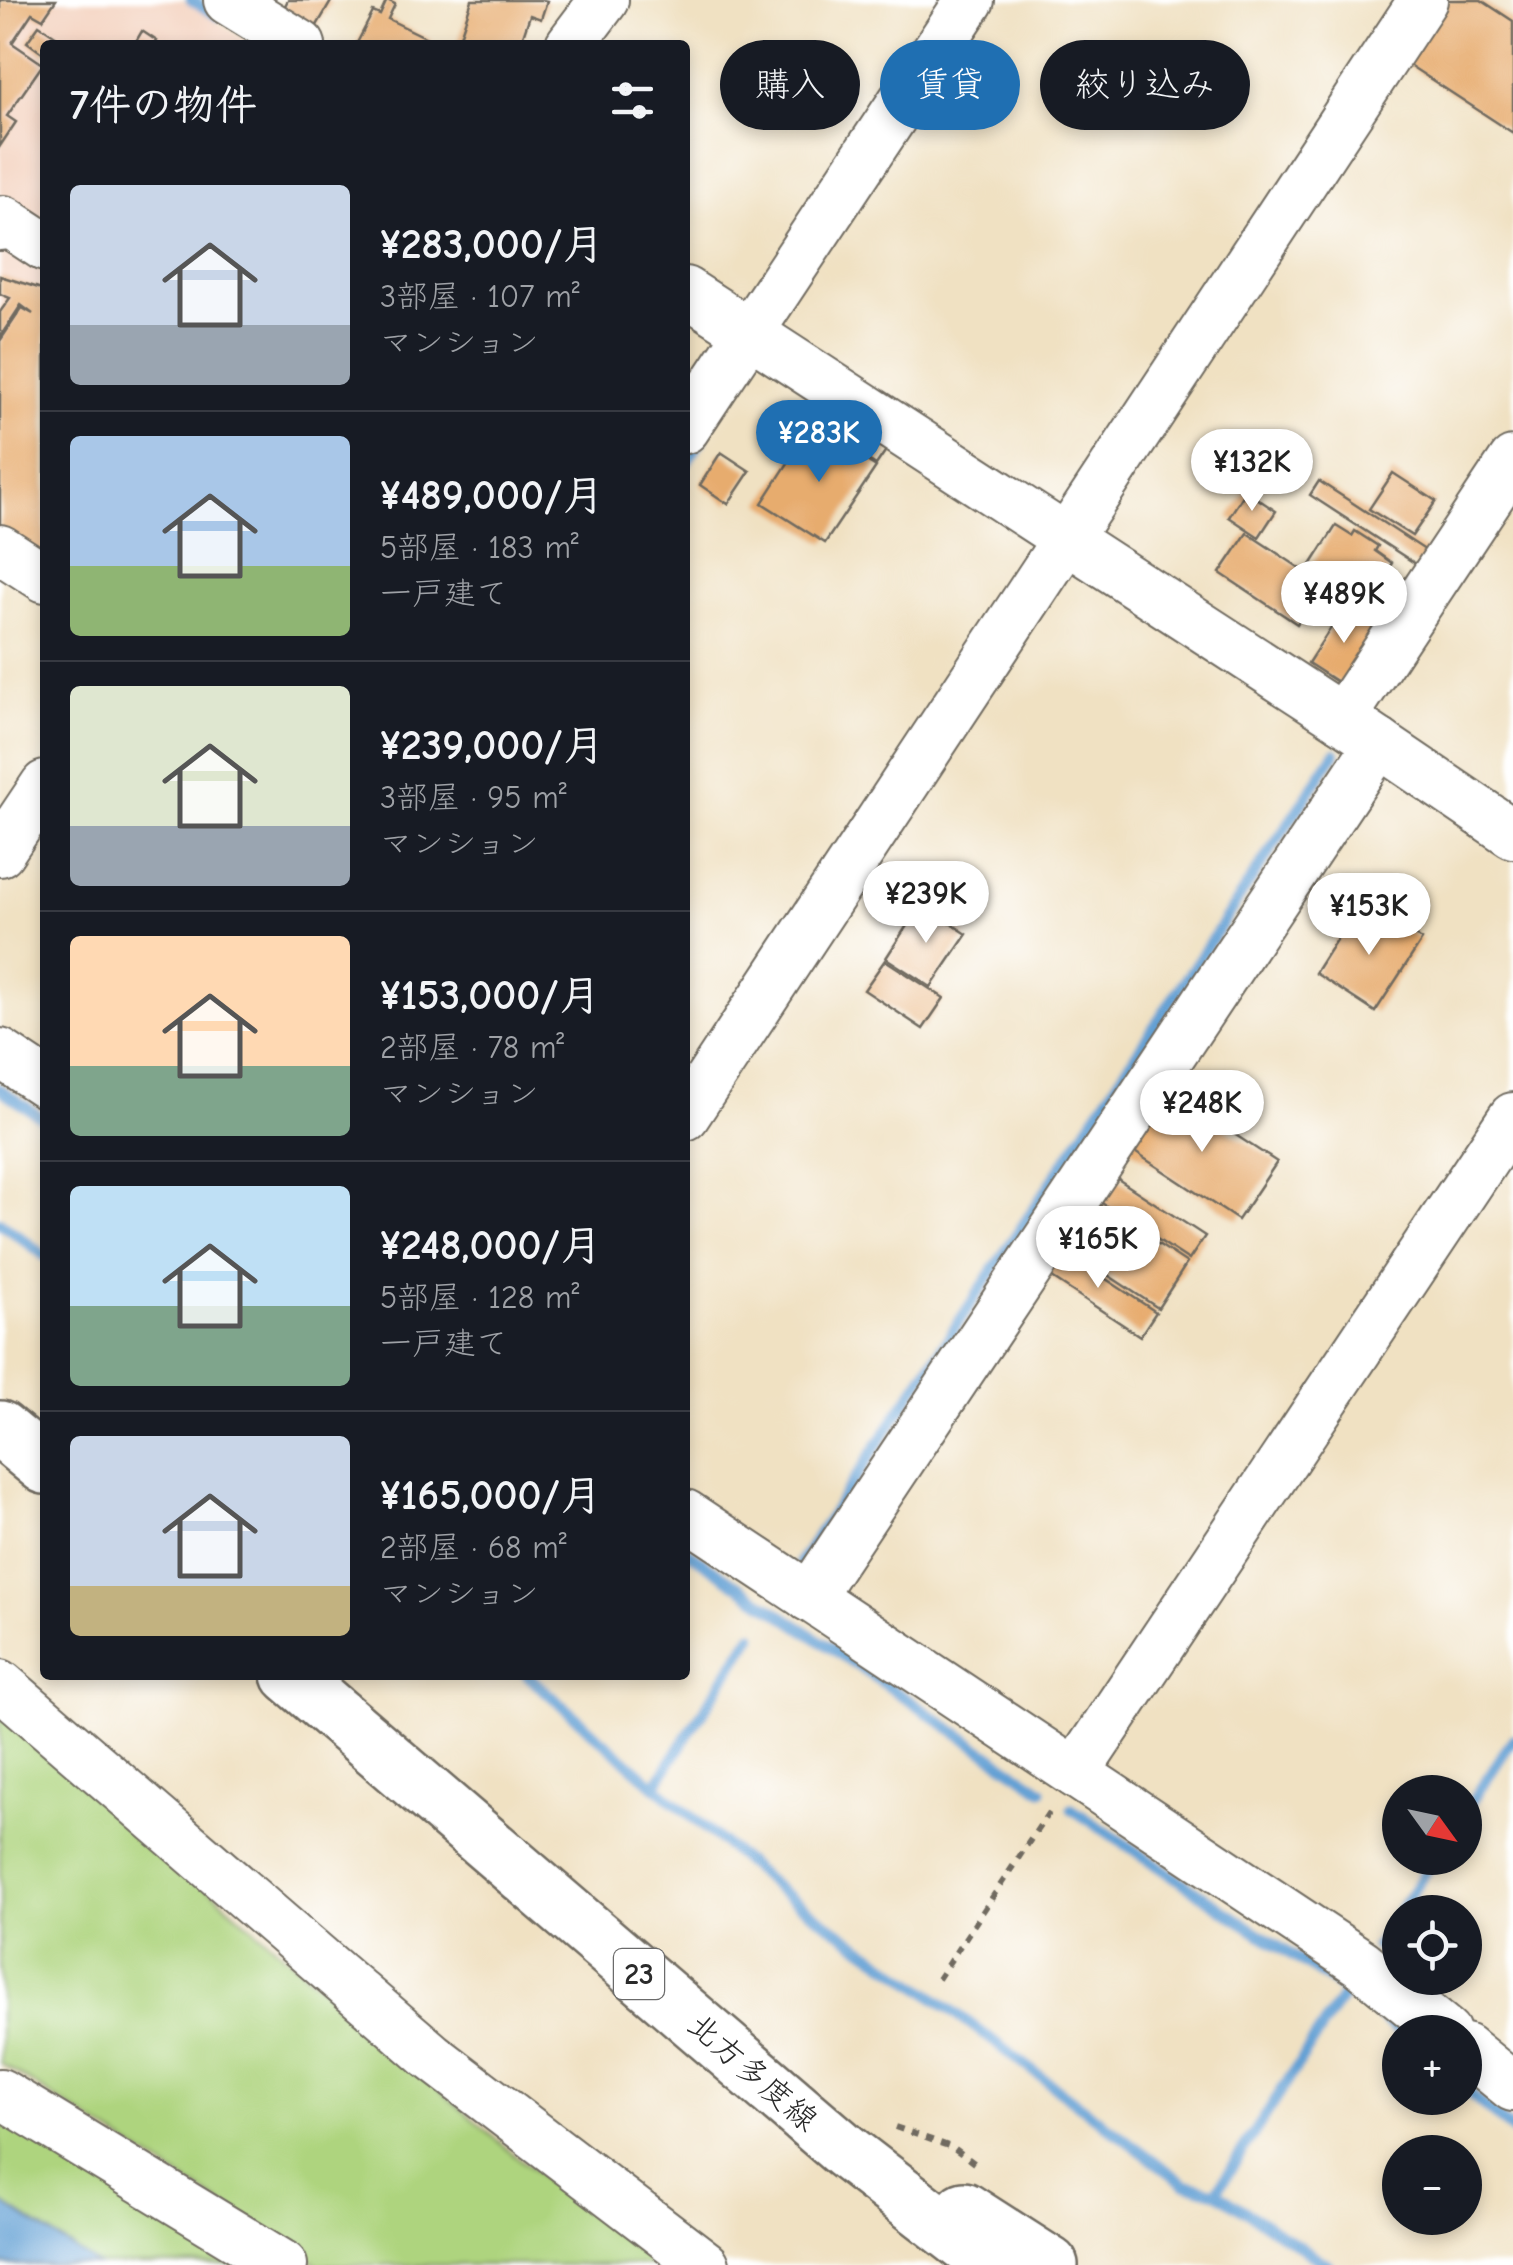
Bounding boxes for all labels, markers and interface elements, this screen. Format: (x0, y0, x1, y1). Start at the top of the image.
chip: 購入 (720, 40, 860, 130)
chip: 賃貸 (880, 40, 1020, 130)
chip: 絞り込み (1040, 40, 1250, 130)
icon: filters (605, 73, 660, 128)
text: 7件の物件 (70, 81, 257, 130)
text: ¥283,000/月 (380, 220, 604, 269)
icon: home (150, 225, 270, 345)
text: 3部屋 · 107 m² (380, 278, 580, 315)
text: マンション (380, 324, 539, 361)
pin: ¥283K (749, 400, 889, 485)
text: ¥283K (778, 414, 860, 451)
pin: ¥132K (1182, 429, 1322, 514)
text: ¥132K (1213, 443, 1291, 480)
text: ¥489,000/月 (380, 471, 604, 520)
icon: home (150, 476, 270, 596)
text: 5部屋 · 183 m² (380, 529, 579, 566)
pin: ¥489K (1274, 561, 1414, 646)
text: 一戸建て (380, 575, 508, 612)
text: ¥489K (1303, 575, 1385, 612)
text: ¥239,000/月 (380, 721, 605, 770)
icon: home (150, 726, 270, 846)
text: 3部屋 · 95 m² (380, 779, 567, 816)
text: マンション (380, 825, 539, 862)
pin: ¥239K (856, 861, 996, 946)
pin: ¥153K (1299, 873, 1439, 958)
text: ¥239K (885, 875, 967, 912)
text: ¥153K (1329, 887, 1409, 924)
text: ¥153,000/月 (380, 971, 601, 1020)
icon: home (150, 976, 270, 1096)
text: 2部屋 · 78 m² (380, 1029, 564, 1066)
pin: ¥248K (1132, 1070, 1272, 1155)
text: マンション (380, 1075, 539, 1112)
text: ¥248K (1162, 1084, 1242, 1121)
pin: ¥165K (1028, 1206, 1168, 1291)
text: ¥165K (1058, 1220, 1138, 1257)
text: ¥248,000/月 (380, 1221, 602, 1270)
icon: home (150, 1226, 270, 1346)
text: 5部屋 · 128 m² (380, 1279, 579, 1316)
text: 一戸建て (380, 1325, 508, 1362)
text: ¥165,000/月 (380, 1471, 602, 1520)
icon: home (150, 1476, 270, 1596)
text: 2部屋 · 68 m² (380, 1529, 567, 1566)
text: マンション (380, 1575, 539, 1612)
north arrow (1382, 1775, 1482, 1875)
map controls (1382, 1775, 1482, 2235)
button: locate (1382, 1895, 1482, 1995)
road number: 23 (614, 1949, 664, 1999)
street label: 北方多度線 (680, 2006, 825, 2139)
button: + (1382, 2015, 1482, 2115)
button: − (1382, 2135, 1482, 2235)

